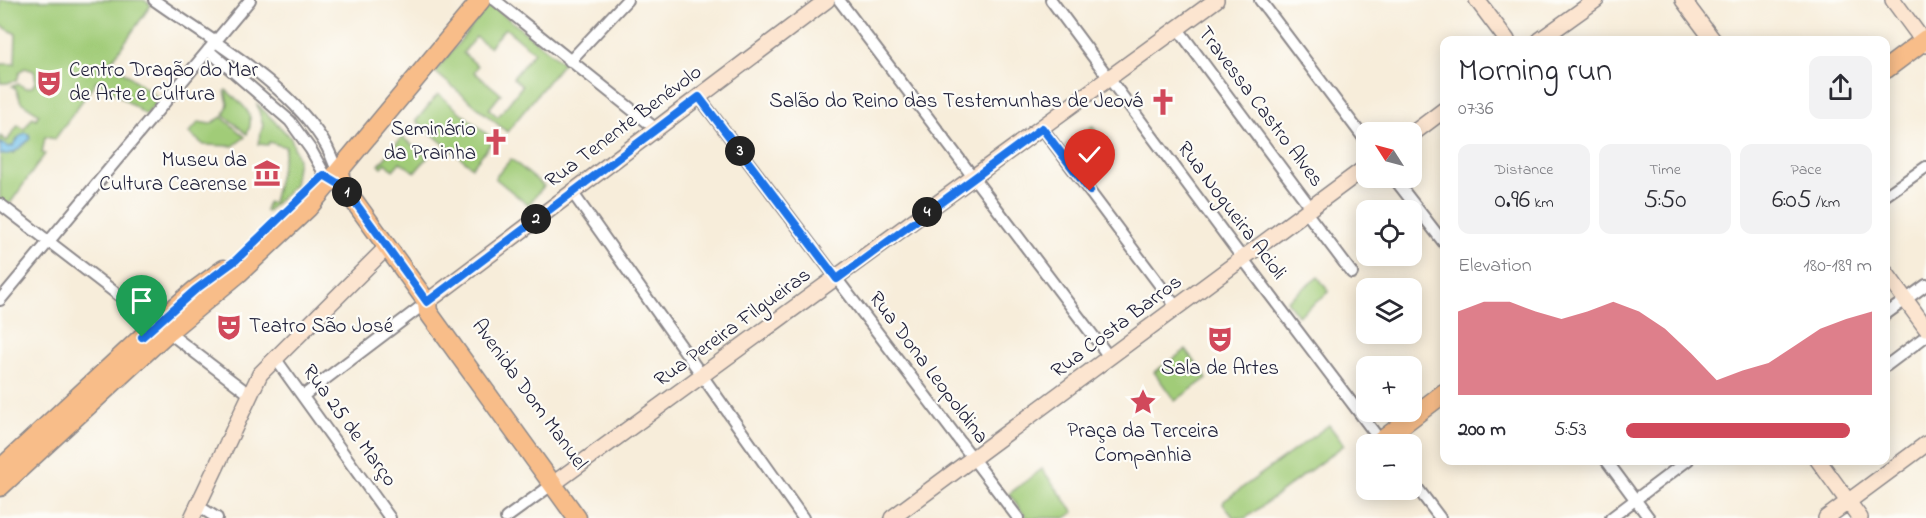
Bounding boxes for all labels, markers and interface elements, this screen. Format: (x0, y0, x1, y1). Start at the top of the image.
street label: Travessa Castro Alves (1189, 20, 1331, 194)
text: Morning run (1458, 48, 1612, 96)
place label: Centro Dragão do Mar de Arte e Cultura (69, 56, 259, 110)
button: share (1809, 56, 1872, 119)
street label: Rua Tenente Benévolo (539, 58, 709, 196)
theatre icon: Centro Dragão do Mar de Arte e Cultura (34, 68, 64, 98)
place label: Salão do Reino das Testemunhas de Jeová (769, 87, 1143, 117)
church icon: Salão do Reino das Testemunhas de Jeová (1148, 87, 1178, 117)
text: 07:36 (1458, 95, 1494, 124)
place label: Seminário da Prainha (383, 115, 476, 169)
north arrow (1356, 122, 1422, 188)
map controls (1356, 122, 1422, 500)
church icon: Seminário da Prainha (481, 127, 511, 157)
pin (1064, 129, 1115, 191)
street label: Rua Nogueira Acioli (1167, 135, 1293, 288)
pin: 3 (725, 136, 755, 166)
icon: check (1073, 138, 1106, 171)
text: 3 (737, 139, 743, 163)
place label: Museu da Cultura Cearense (99, 146, 248, 200)
museum icon: Museu da Cultura Cearense (252, 158, 282, 188)
text: Distance (1495, 158, 1553, 182)
text: Time (1649, 158, 1681, 182)
text: Pace (1790, 158, 1822, 182)
pin: 1 (332, 177, 362, 207)
text: 1 (344, 180, 350, 204)
text: 0.96 (1494, 182, 1530, 220)
text: 5:50 (1643, 182, 1687, 220)
text: 6:05 (1772, 182, 1812, 220)
text: km (1530, 191, 1554, 215)
text: /km (1812, 191, 1840, 215)
pin: 4 (912, 197, 942, 227)
text: 4 (924, 200, 930, 224)
button: locate (1356, 200, 1422, 266)
pin: 2 (521, 204, 551, 234)
text: 2 (532, 207, 540, 231)
text: Elevation (1458, 252, 1532, 281)
text: 180–189 m (1803, 252, 1872, 281)
street label: Rua Pereira Filgueiras (648, 261, 819, 397)
street label: Rua Costa Barros (1045, 268, 1189, 386)
pin (116, 275, 167, 337)
button: layers (1356, 278, 1422, 344)
icon: arrive (125, 284, 158, 317)
street label: Rua Dona Leopoldina (861, 285, 995, 451)
theatre icon: Teatro São José (214, 312, 244, 342)
place label: Teatro São José (249, 312, 394, 342)
street label: Avenida Dom Manuel (464, 313, 594, 477)
theatre icon: Sala de Artes (1205, 324, 1235, 354)
place label: Sala de Artes (1161, 354, 1279, 384)
button: + (1356, 356, 1422, 422)
street label: Rua 25 de Março (294, 358, 404, 494)
place icon: Praça da Terceira Companhia (1128, 387, 1158, 417)
text: 200 m (1458, 416, 1506, 445)
text: 5:53 (1554, 416, 1587, 445)
place label: Praça da Terceira Companhia (1067, 417, 1219, 471)
button: − (1356, 434, 1422, 500)

